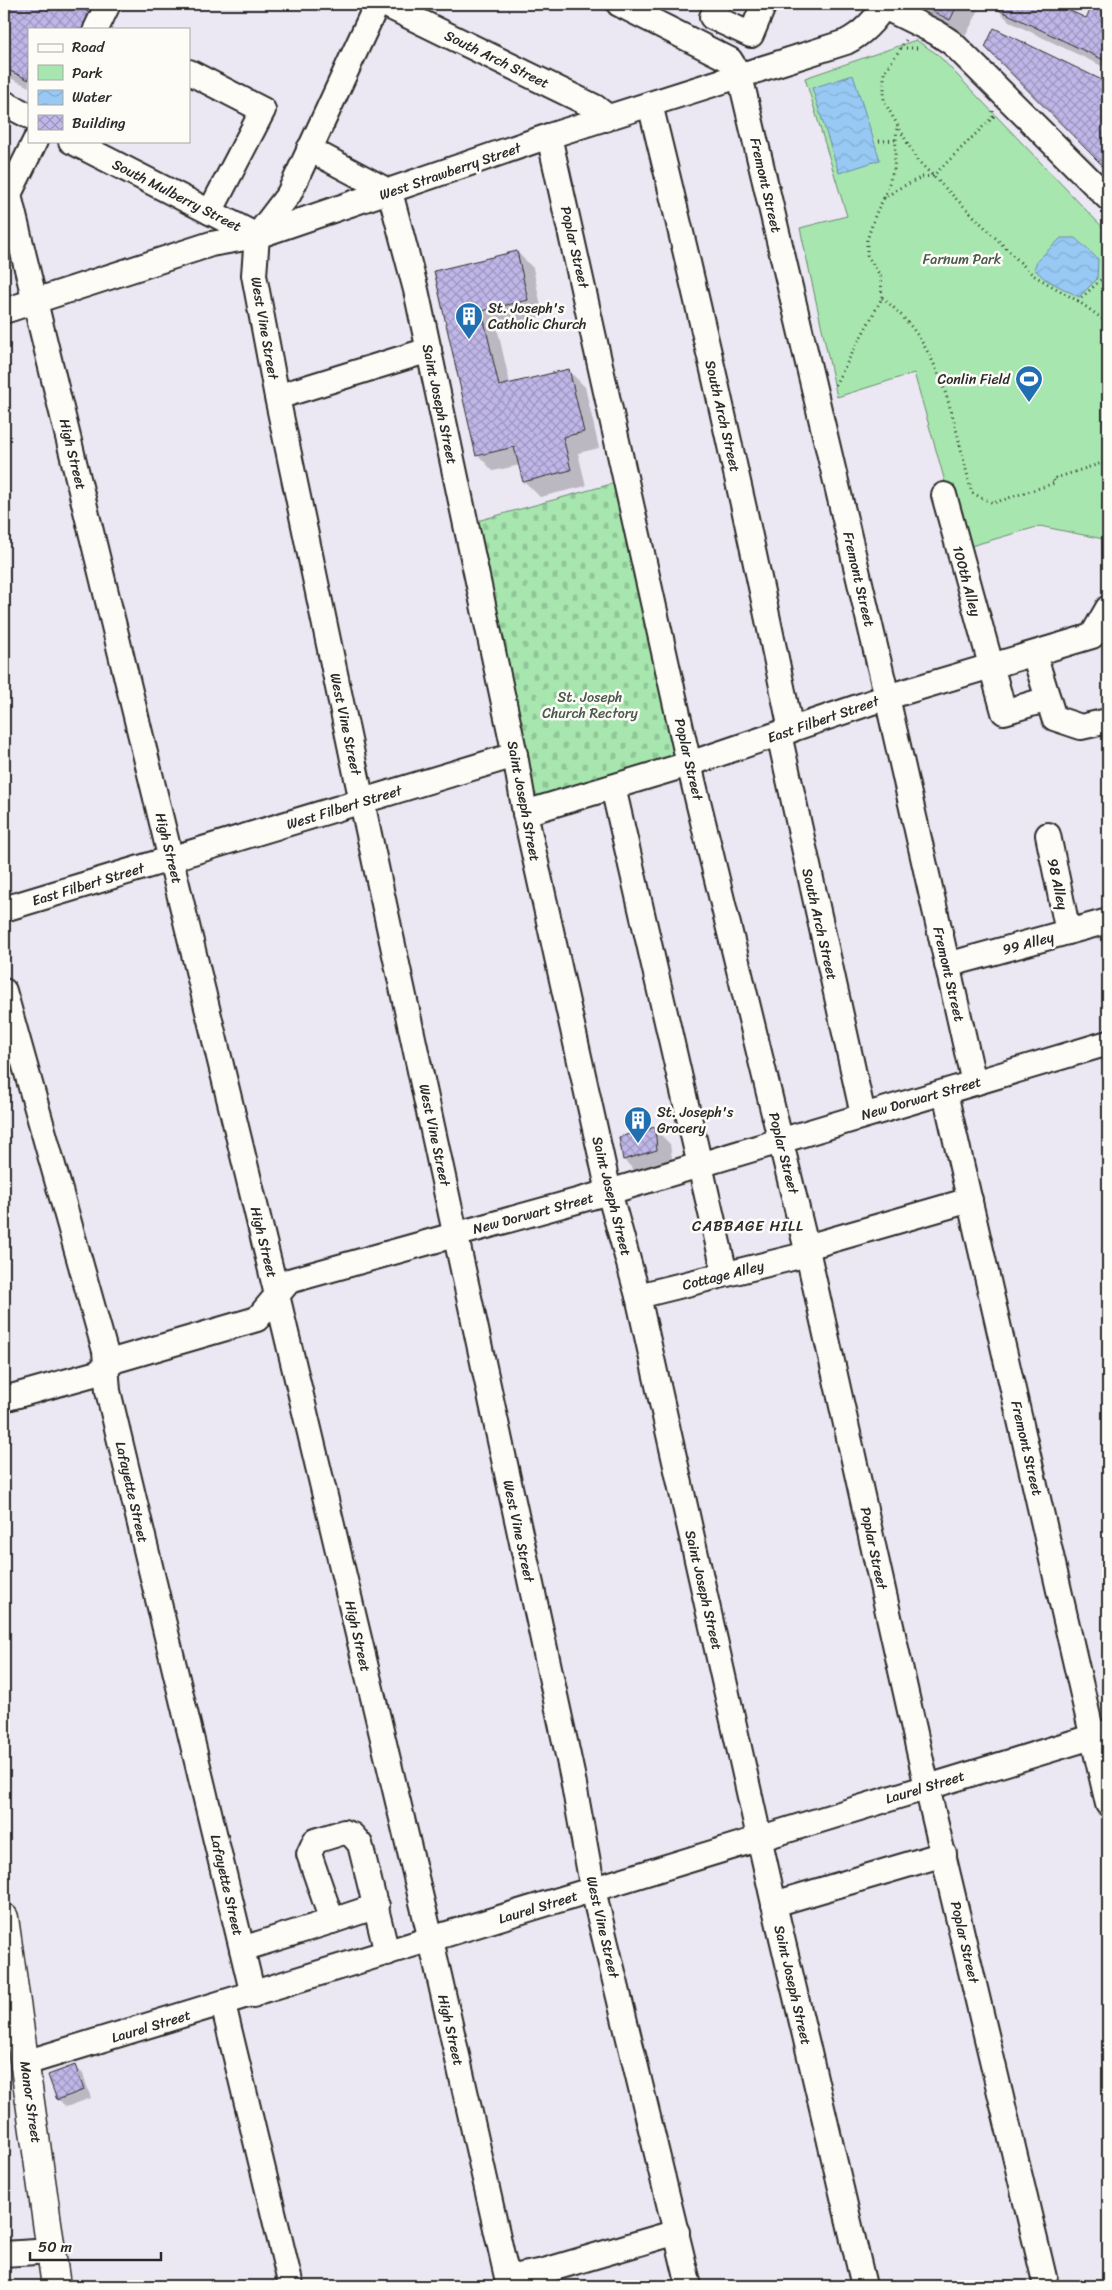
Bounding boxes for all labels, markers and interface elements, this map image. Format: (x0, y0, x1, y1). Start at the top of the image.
street label: South Arch Street (440, 23, 554, 96)
legend (28, 28, 190, 142)
text: Road (72, 34, 105, 60)
text: Park (72, 60, 103, 86)
text: Water (72, 84, 112, 110)
text: Building (72, 110, 126, 136)
street label: West Strawberry Street (376, 135, 526, 208)
street label: Fremont Street (742, 135, 789, 235)
street label: South Mulberry Street (108, 152, 246, 239)
street label: Poplar Street (553, 204, 596, 292)
park label: Farnum Park (923, 247, 1002, 272)
street label: West Vine Street (243, 275, 286, 383)
place label: St. Joseph's Catholic Church (488, 296, 586, 337)
building icon: St. Joseph's Catholic Church (454, 301, 484, 340)
street label: Saint Joseph Street (415, 342, 464, 467)
street label: South Arch Street (698, 358, 748, 475)
sports icon: Conlin Field (1014, 364, 1044, 403)
place label: Conlin Field (937, 367, 1012, 392)
street label: High Street (52, 416, 93, 492)
street label: Fremont Street (835, 529, 882, 629)
street label: 100th Alley (945, 543, 988, 620)
street label: West Vine Street (323, 671, 369, 779)
park label: St. Joseph Church Rectory (542, 685, 638, 726)
street label: East Filbert Street (764, 688, 884, 750)
street label: Poplar Street (667, 716, 710, 804)
street label: Saint Joseph Street (500, 739, 547, 864)
street label: West Filbert Street (283, 778, 406, 837)
street label: High Street (148, 810, 189, 886)
street label: East Filbert Street (29, 855, 149, 913)
street label: 98 Alley (1040, 856, 1075, 913)
street label: South Arch Street (795, 866, 845, 983)
street label: Fremont Street (925, 924, 972, 1024)
street label: 99 Alley (1000, 924, 1057, 962)
street label: New Dorwart Street (858, 1069, 984, 1128)
street label: West Vine Street (412, 1082, 458, 1190)
place label: St. Joseph's Grocery (657, 1100, 734, 1141)
building icon: St. Joseph's Grocery (623, 1105, 653, 1144)
street label: Poplar Street (761, 1110, 806, 1198)
street label: Saint Joseph Street (585, 1134, 638, 1259)
street label: New Dorwart Street (470, 1185, 596, 1242)
street label: High Street (243, 1204, 284, 1280)
district label: CABBAGE HILL (692, 1213, 804, 1239)
street label: Cottage Alley (680, 1253, 767, 1298)
street label: Fremont Street (1003, 1398, 1050, 1498)
street label: Lafayette Street (108, 1439, 155, 1545)
street label: West Vine Street (496, 1478, 542, 1586)
street label: Poplar Street (853, 1505, 895, 1593)
street label: Saint Joseph Street (678, 1528, 729, 1653)
street label: High Street (337, 1598, 378, 1674)
street label: Laurel Street (882, 1764, 968, 1811)
street label: Lafayette Street (203, 1832, 250, 1938)
street label: West Vine Street (579, 1874, 627, 1982)
street label: Laurel Street (495, 1884, 581, 1931)
street label: Poplar Street (943, 1899, 986, 1987)
street label: Saint Joseph Street (767, 1923, 818, 2048)
street label: High Street (430, 1992, 471, 2068)
street label: Laurel Street (108, 2003, 194, 2050)
street label: Manor Street (12, 2059, 49, 2145)
scale bar (30, 2230, 161, 2262)
text: 50 m (38, 2234, 73, 2260)

